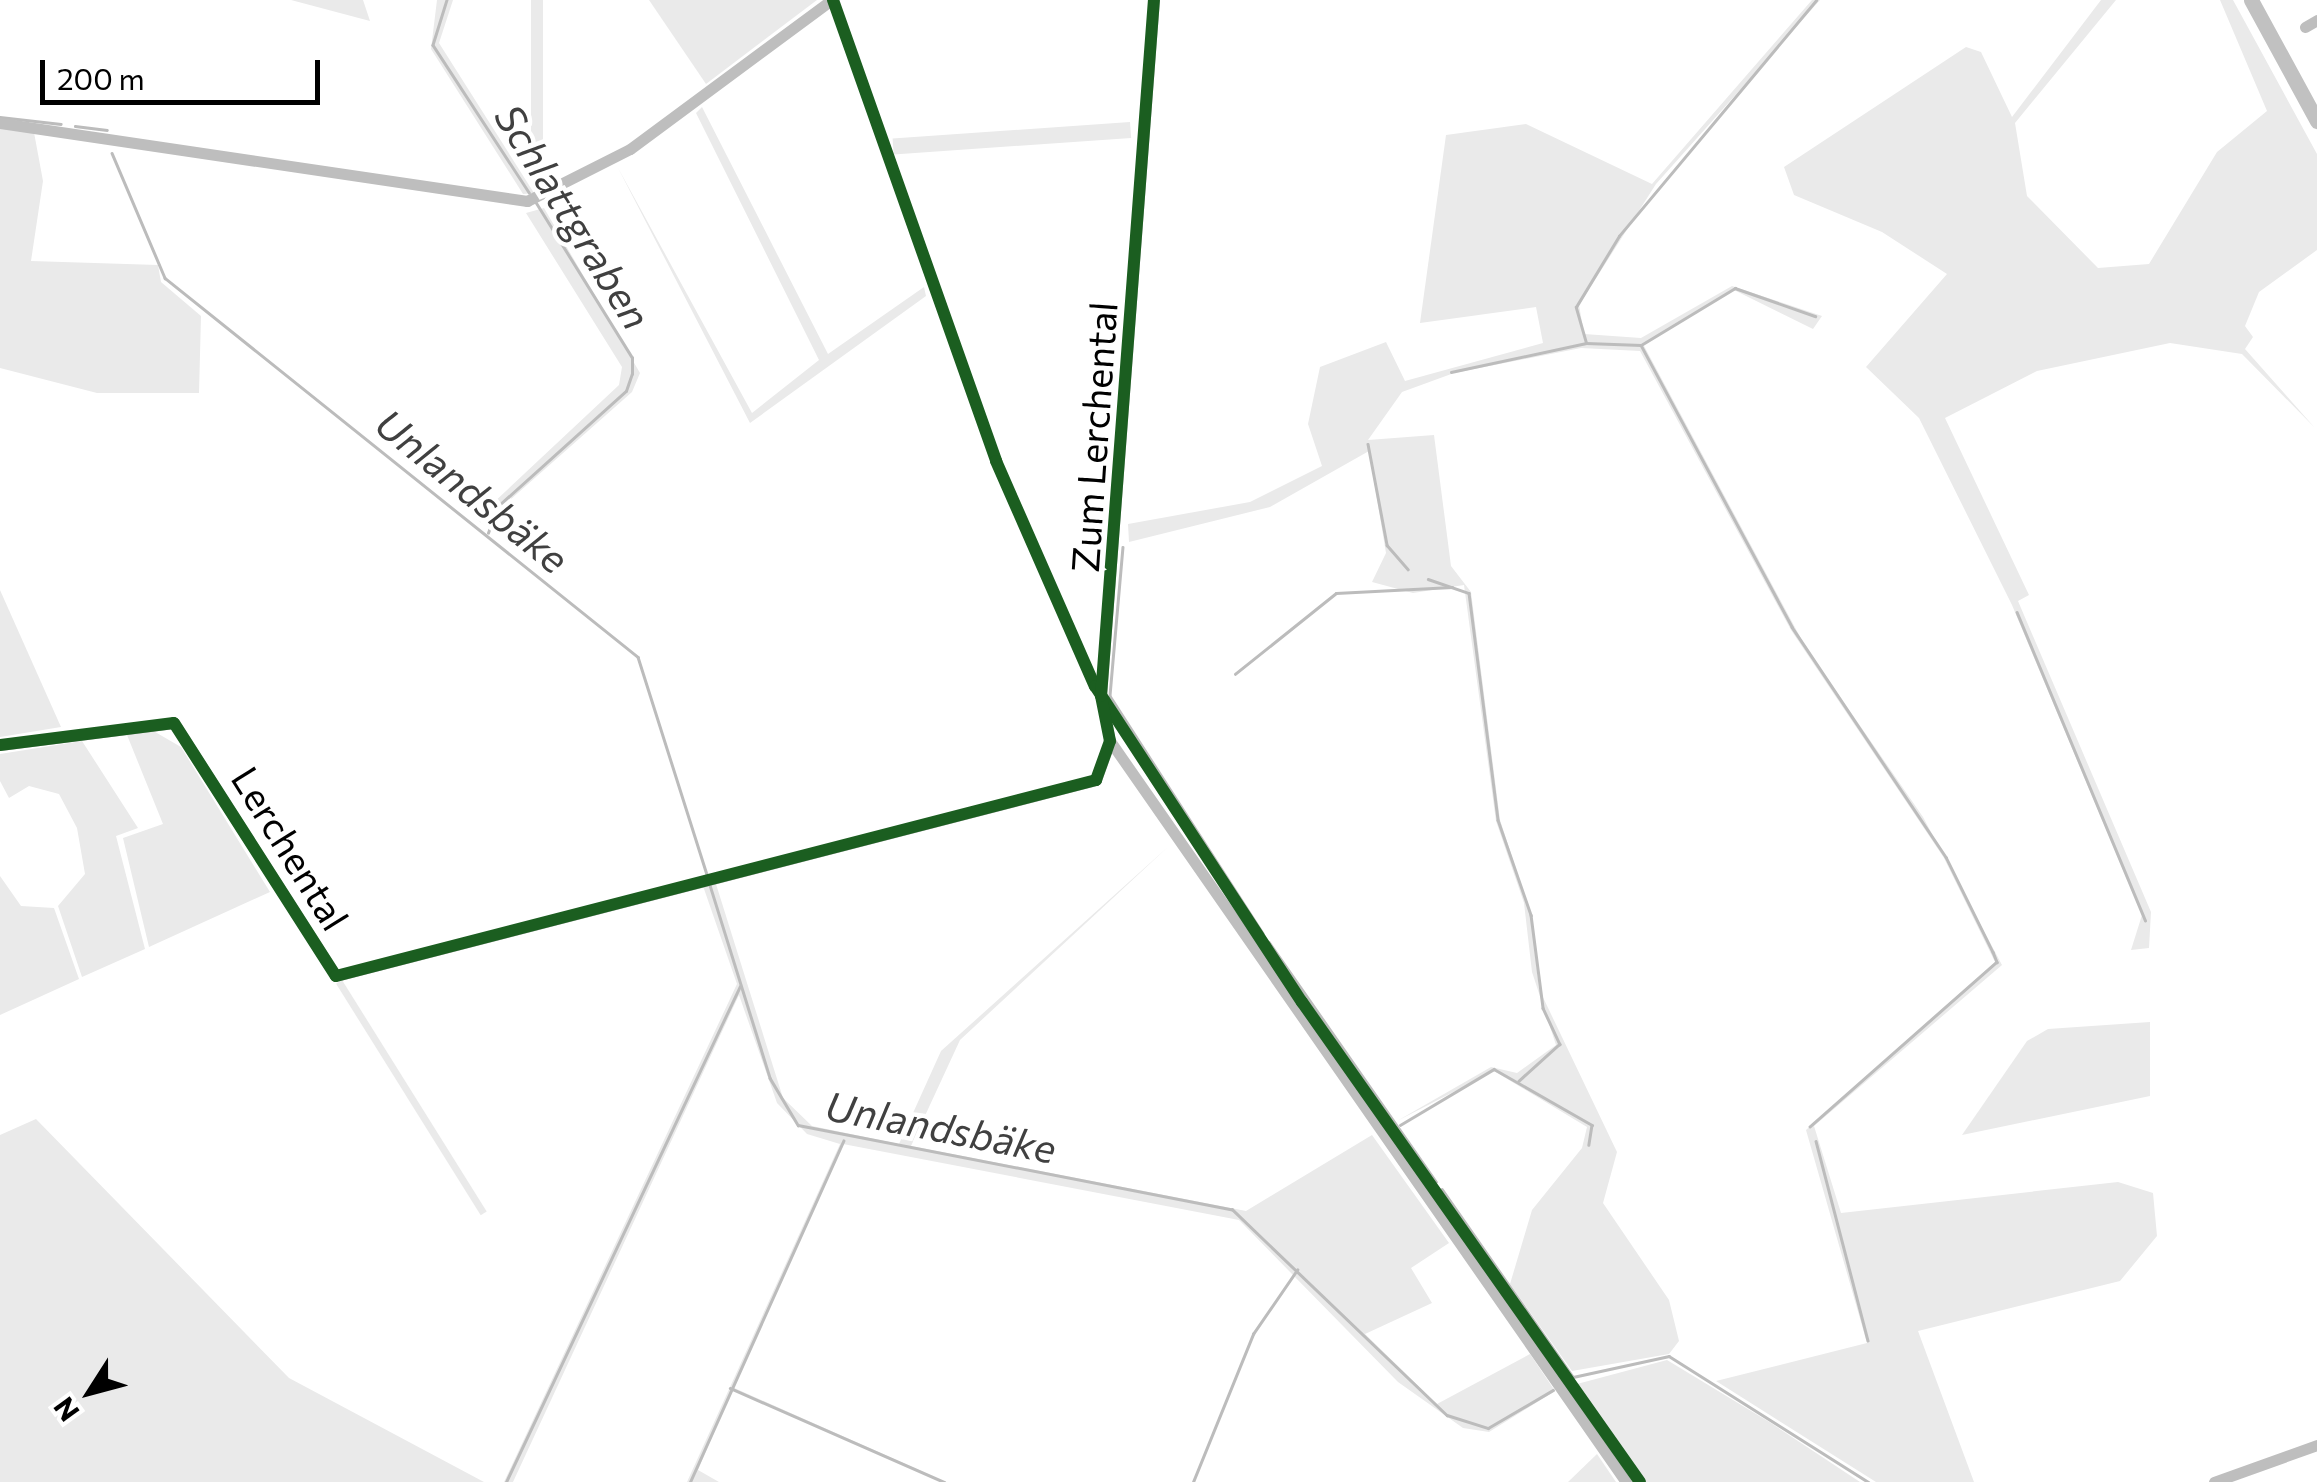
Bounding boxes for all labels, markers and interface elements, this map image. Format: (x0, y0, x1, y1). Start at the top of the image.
scale bar (45, 40, 325, 102)
text: 200 m (57, 59, 145, 96)
water label: Schlattgraben (486, 95, 662, 337)
street label: Zum Lerchental (1061, 300, 1125, 574)
water label: Unlandsbäke (367, 398, 579, 582)
street label: Lerchental (223, 758, 359, 938)
water label: Unlandsbäke (822, 1080, 1060, 1172)
north arrow (40, 1342, 140, 1442)
text: N (46, 1391, 86, 1428)

